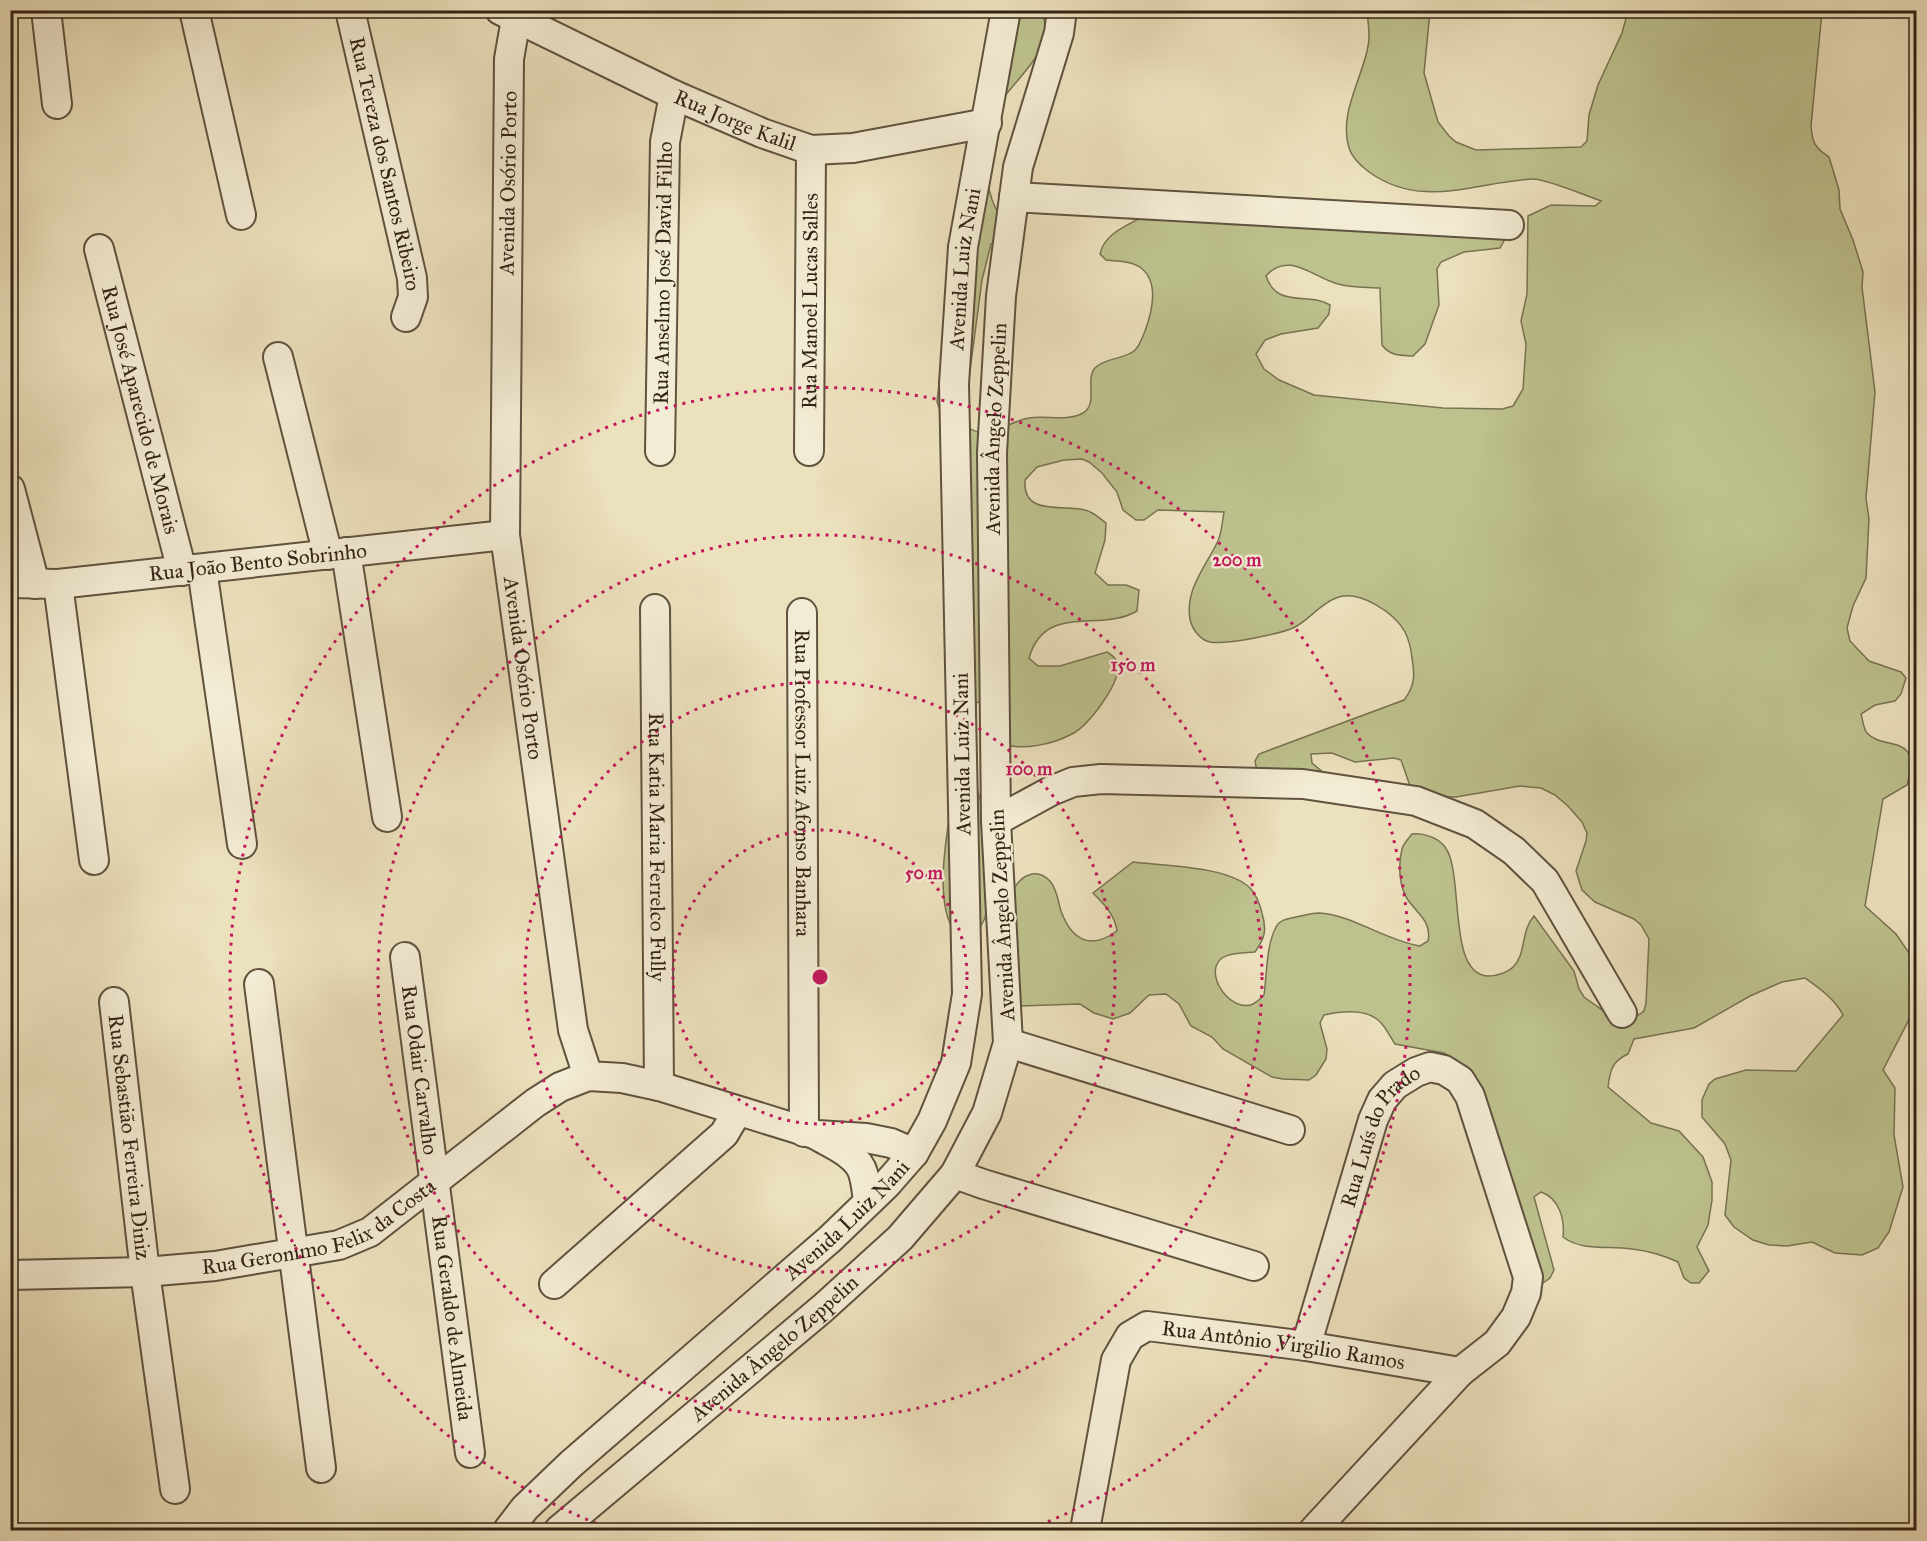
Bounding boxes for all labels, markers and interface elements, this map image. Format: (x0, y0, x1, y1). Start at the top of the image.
street label: Rua Tereza dos Santos Ribeiro (344, 34, 426, 292)
street label: Rua Jorge Kalil (670, 84, 800, 157)
street label: Avenida Osório Porto (493, 90, 523, 276)
street label: Rua Anselmo José David Filho (648, 141, 678, 405)
street label: Avenida Luiz Nani (943, 186, 987, 352)
street label: Rua Manoel Lucas Salles (796, 193, 824, 409)
street label: Rua José Aparecido de Morais (96, 283, 185, 537)
street label: Avenida Ângelo Zeppelin (979, 322, 1012, 536)
street label: Rua João Bento Sobrinho (147, 537, 368, 587)
text: 200 m (1213, 549, 1262, 571)
street label: Avenida Osório Porto (498, 574, 549, 761)
street label: Rua Professor Luiz Afonso Banhara (789, 629, 816, 937)
text: 150 m (1111, 654, 1156, 676)
street label: Avenida Luiz Nani (948, 672, 976, 837)
street label: Rua Katia Maria Ferrelco Fully (643, 712, 671, 983)
text: 100 m (1006, 758, 1053, 780)
street label: Avenida Ângelo Zeppelin (983, 808, 1021, 1023)
text: 50 m (905, 862, 944, 884)
centre of rings (810, 967, 830, 987)
street label: Rua Odair Carvalho (396, 984, 444, 1157)
street label: Rua Sebastião Ferreira Diniz (103, 1013, 157, 1261)
street label: Rua Luís do Prado (1335, 1059, 1425, 1211)
street label: Avenida Luiz Nani (778, 1154, 915, 1286)
street label: Rua Geronimo Felix da Costa (201, 1173, 441, 1280)
street label: Rua Geraldo de Almeida (426, 1214, 479, 1422)
street label: Avenida Ângelo Zeppelin (684, 1269, 864, 1427)
street label: Rua Antônio Virgilio Ramos (1160, 1315, 1407, 1375)

